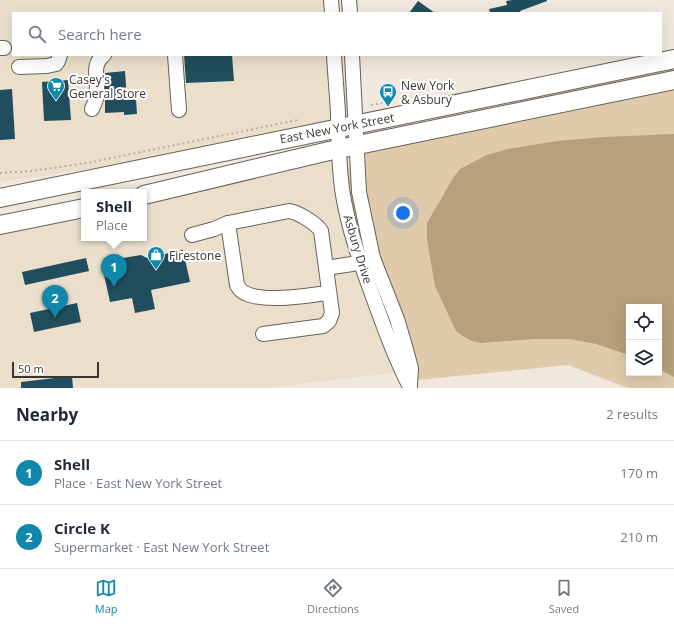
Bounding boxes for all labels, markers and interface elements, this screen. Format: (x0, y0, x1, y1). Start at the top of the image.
search box (12, 12, 662, 56)
icon: search (26, 23, 48, 45)
text: Search here (58, 24, 142, 44)
place label: Casey's General Store (69, 71, 146, 102)
supermarket icon: Casey's General Store (46, 76, 66, 101)
place label: New York & Asbury (401, 77, 455, 108)
bus stop icon: New York & Asbury (378, 82, 398, 107)
street label: East New York Street (278, 109, 396, 147)
popup (81, 189, 147, 241)
text: Shell (96, 196, 132, 216)
your location (393, 203, 413, 223)
street label: Asbury Drive (339, 212, 377, 286)
text: Place (96, 216, 128, 234)
shop icon: Firestone (146, 245, 166, 270)
place label: Firestone (169, 247, 221, 264)
pin: 1 (101, 254, 127, 287)
pin: 2 (42, 285, 68, 318)
map controls (626, 304, 662, 376)
button: locate (626, 304, 662, 340)
button: layers (626, 340, 662, 376)
scale bar (12, 360, 99, 379)
text: 50 m (18, 361, 44, 376)
text: Nearby (16, 403, 78, 426)
text: 2 results (606, 405, 658, 423)
text: Shell (54, 454, 90, 474)
text: 1 (25, 464, 33, 482)
text: 170 m (620, 464, 658, 482)
text: Place · East New York Street (54, 474, 222, 492)
text: Circle K (54, 518, 110, 538)
text: 2 (25, 528, 33, 546)
text: 210 m (620, 528, 658, 546)
text: Supermarket · East New York Street (54, 538, 269, 556)
tab: Map (95, 577, 118, 616)
tab: Directions (307, 577, 359, 616)
tab: Saved (549, 577, 579, 616)

